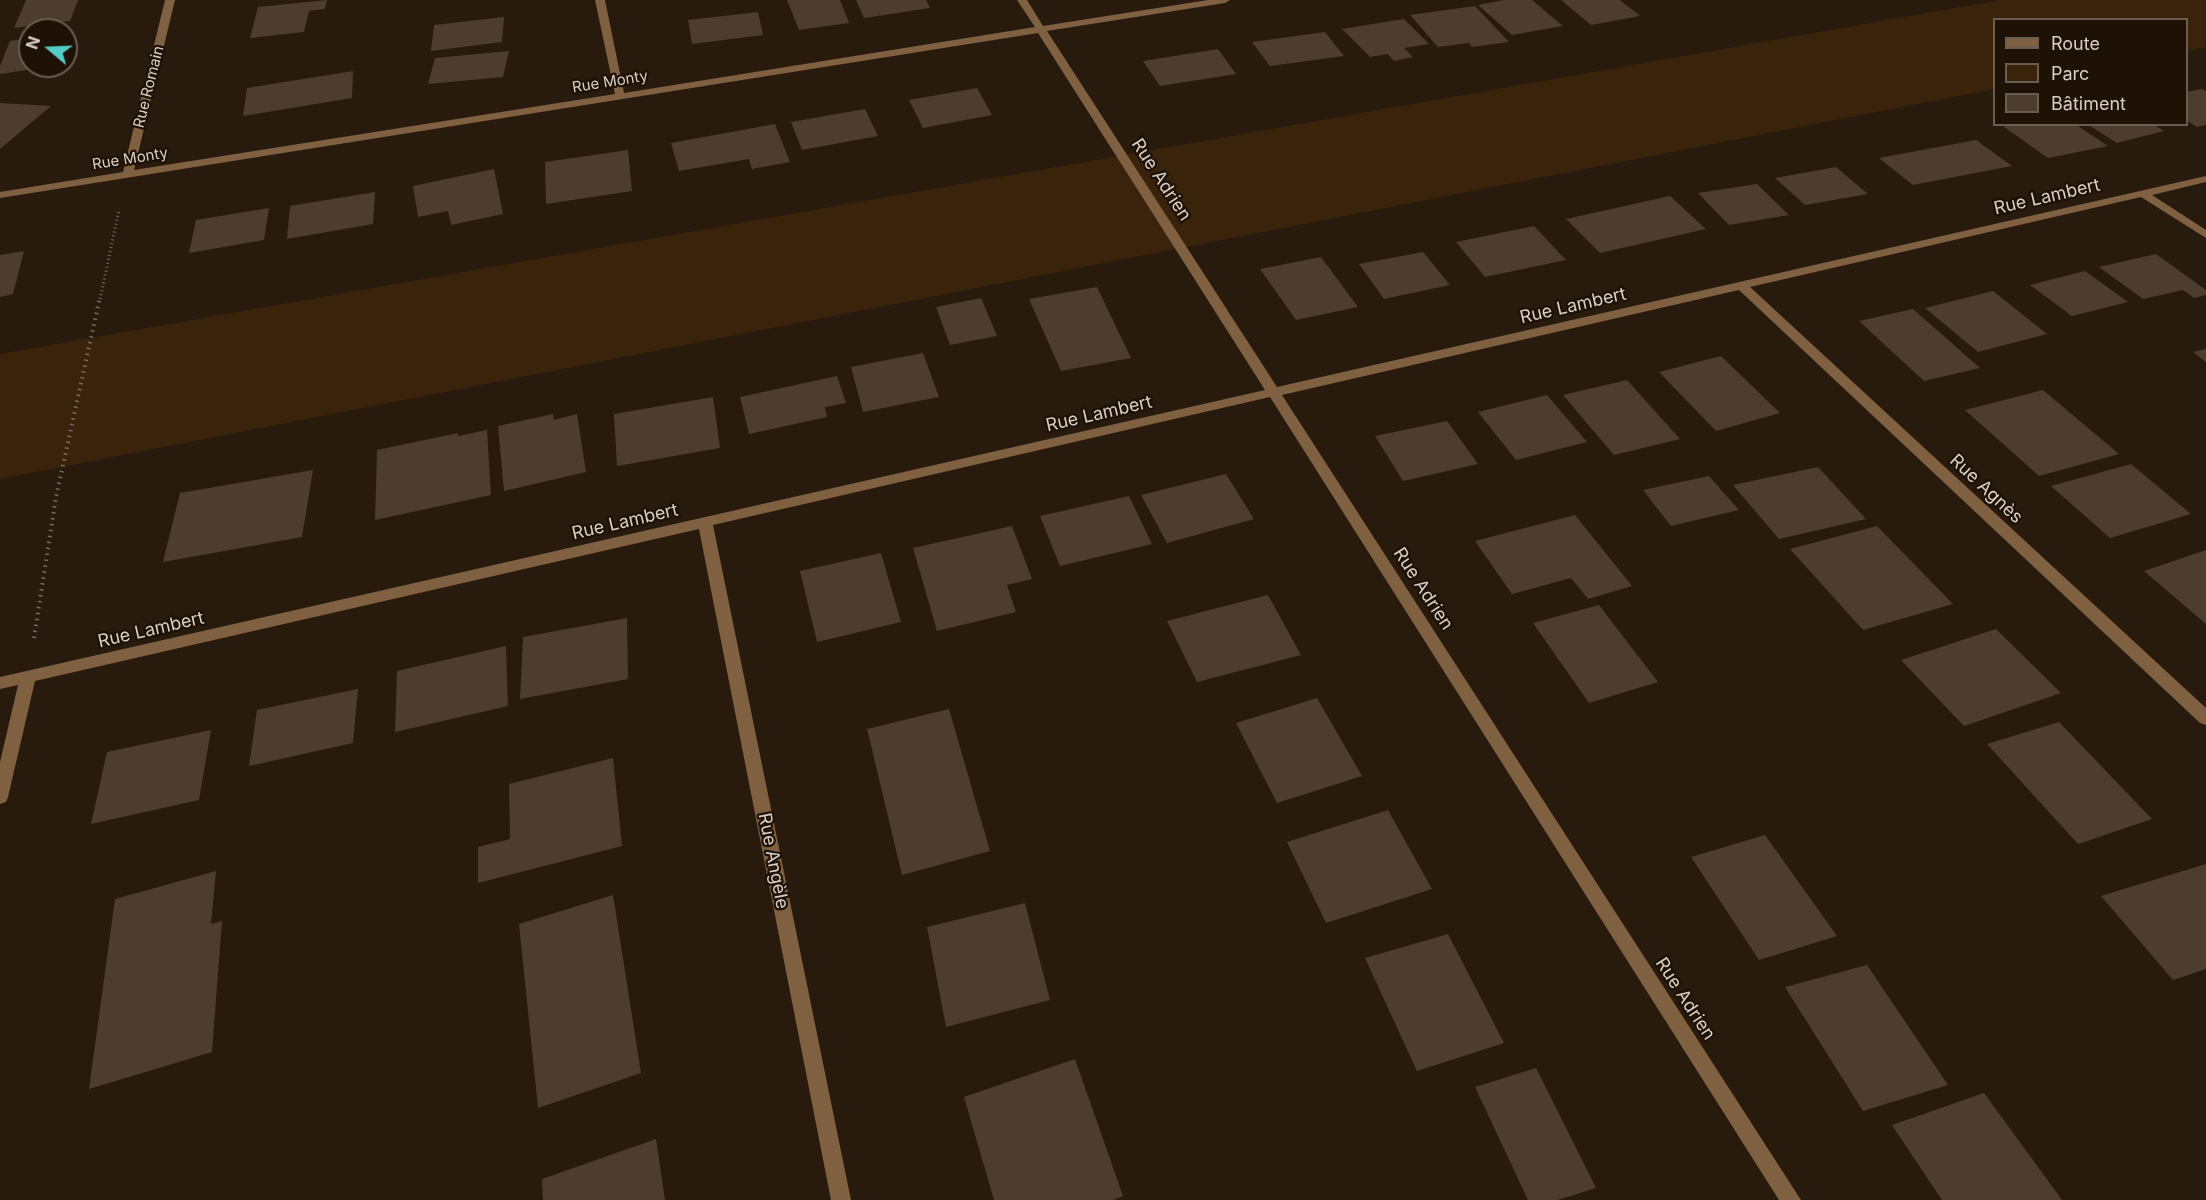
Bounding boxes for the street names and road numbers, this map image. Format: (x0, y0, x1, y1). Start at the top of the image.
street label: Rue Romain (130, 44, 168, 130)
street label: Rue Monty (571, 67, 649, 97)
street label: Rue Adrien (1126, 135, 1196, 225)
street label: Rue Monty (91, 144, 169, 174)
street label: Rue Lambert (1992, 174, 2102, 220)
street label: Rue Lambert (1518, 283, 1628, 329)
street label: Rue Lambert (1044, 391, 1154, 437)
street label: Rue Agnès (1945, 450, 2027, 528)
street label: Rue Lambert (570, 499, 680, 545)
street label: Rue Adrien (1388, 544, 1458, 634)
street label: Rue Lambert (96, 607, 206, 653)
street label: Rue Angèle (753, 811, 793, 911)
street label: Rue Adrien (1650, 954, 1720, 1044)

